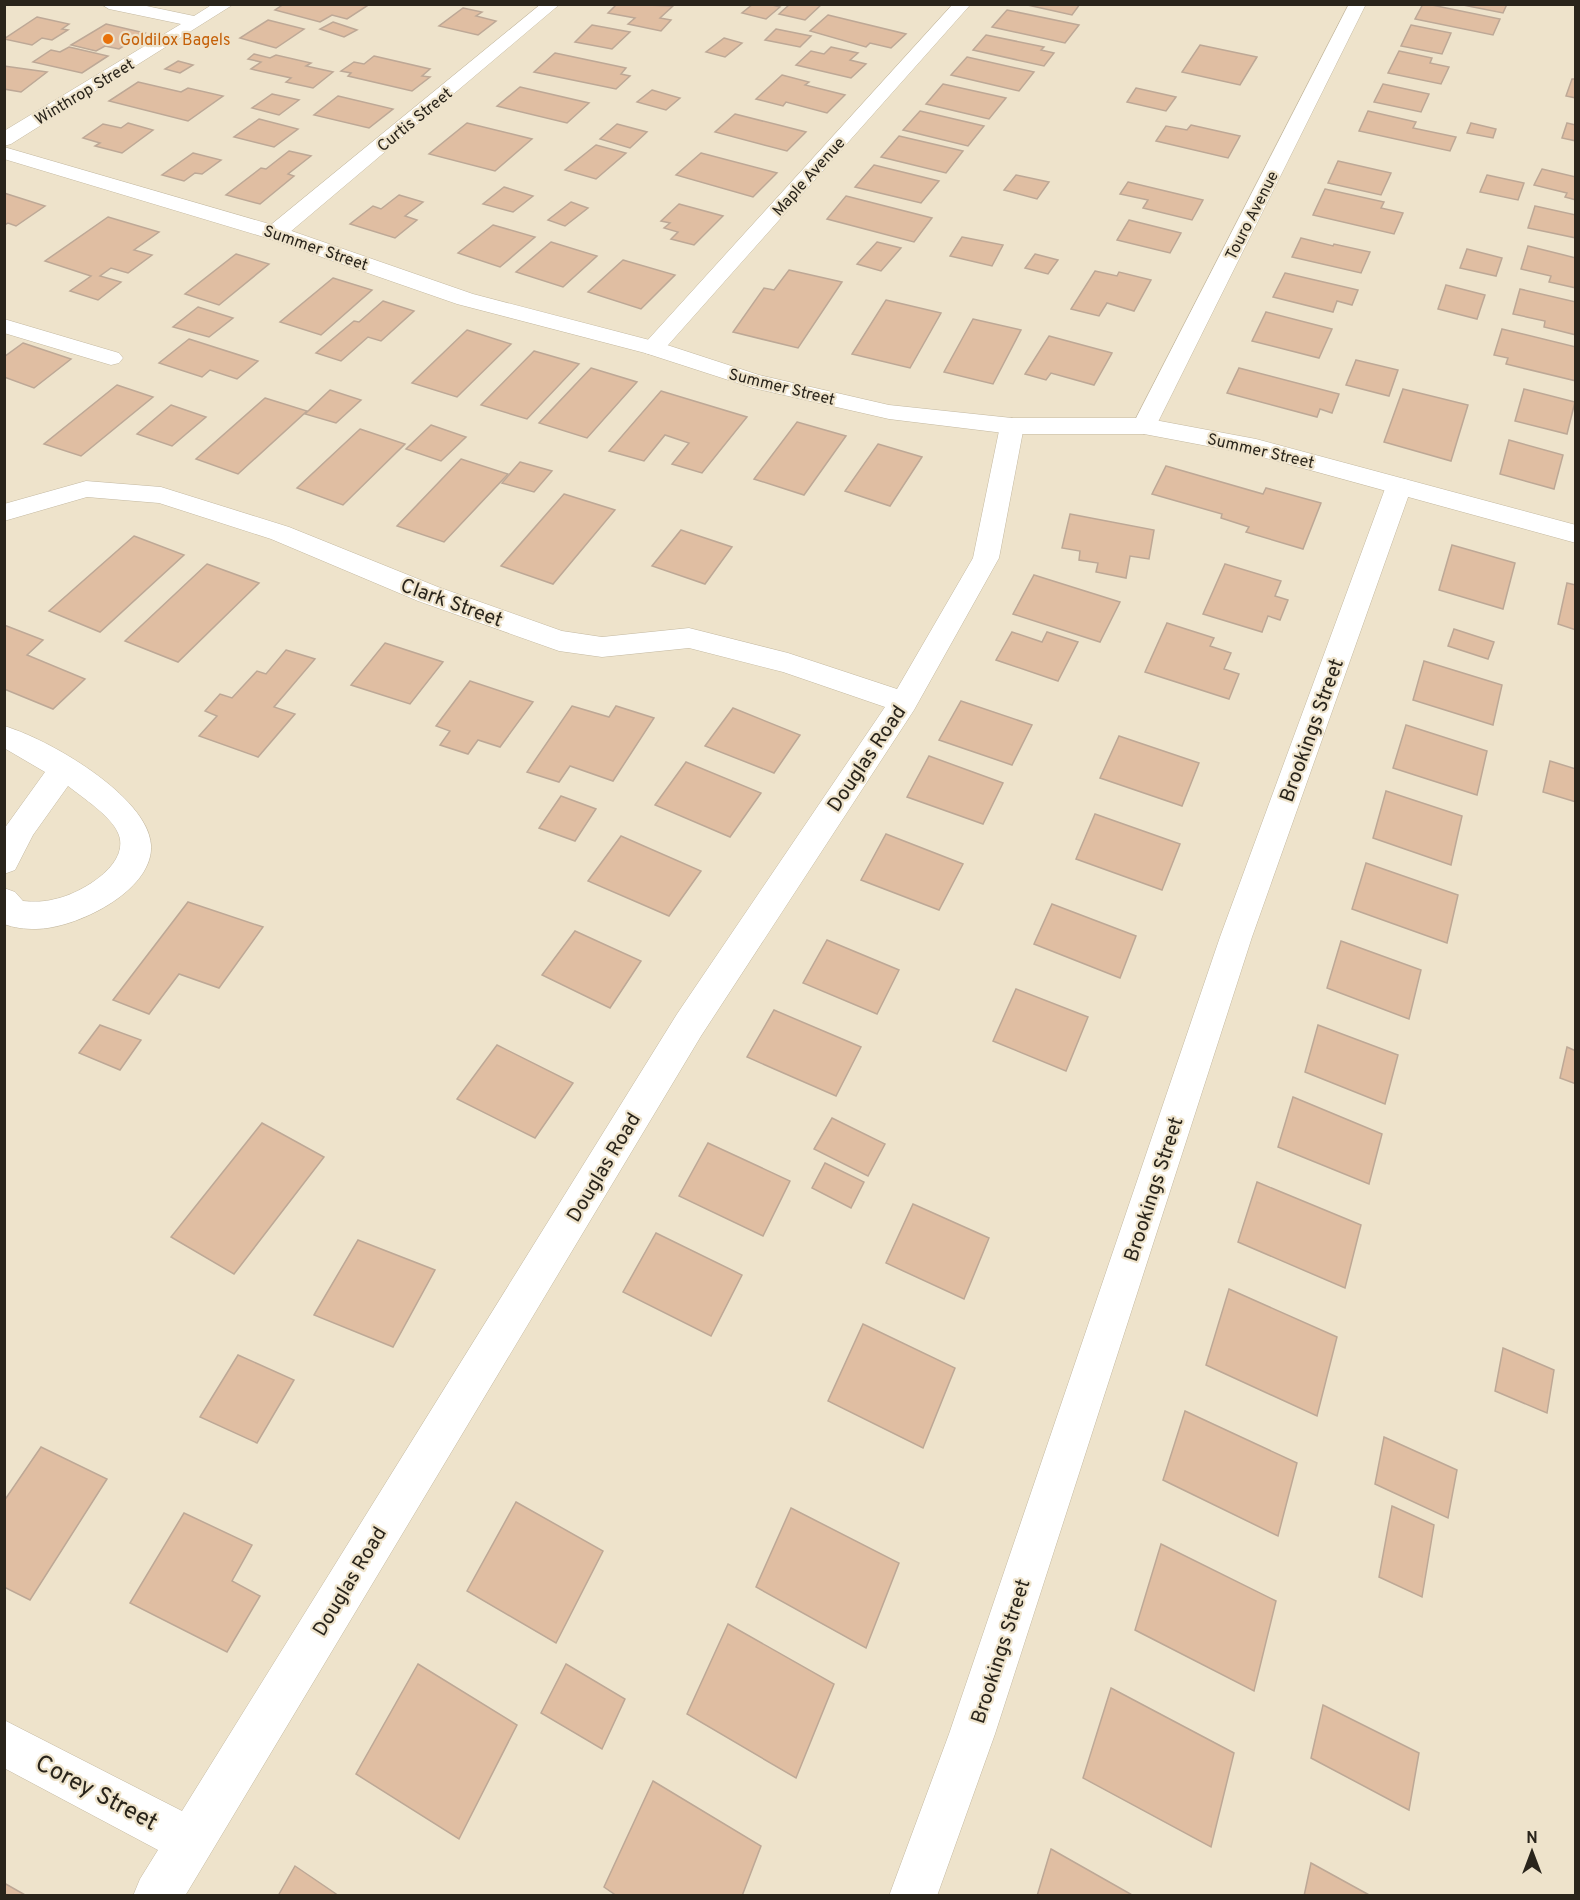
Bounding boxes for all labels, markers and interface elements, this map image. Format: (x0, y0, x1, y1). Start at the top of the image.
place label: Goldilox Bagels (120, 31, 231, 51)
marker: Goldilox Bagels (101, 32, 115, 46)
street label: Winthrop Street (32, 55, 139, 130)
street label: Curtis Street (374, 84, 457, 157)
street label: Maple Avenue (769, 134, 850, 221)
street label: Touro Avenue (1222, 168, 1284, 264)
street label: Summer Street (261, 222, 370, 276)
street label: Summer Street (726, 365, 837, 411)
street label: Summer Street (1205, 430, 1316, 474)
street label: Clark Street (397, 573, 506, 634)
street label: Brookings Street (1275, 655, 1351, 806)
street label: Douglas Road (822, 701, 913, 817)
street label: Douglas Road (562, 1109, 648, 1228)
street label: Brookings Street (1119, 1114, 1191, 1265)
street label: Douglas Road (308, 1523, 394, 1642)
street label: Brookings Street (966, 1576, 1038, 1727)
street label: Corey Street (30, 1749, 162, 1839)
north arrow (1502, 1822, 1562, 1882)
text: N (1526, 1829, 1538, 1849)

